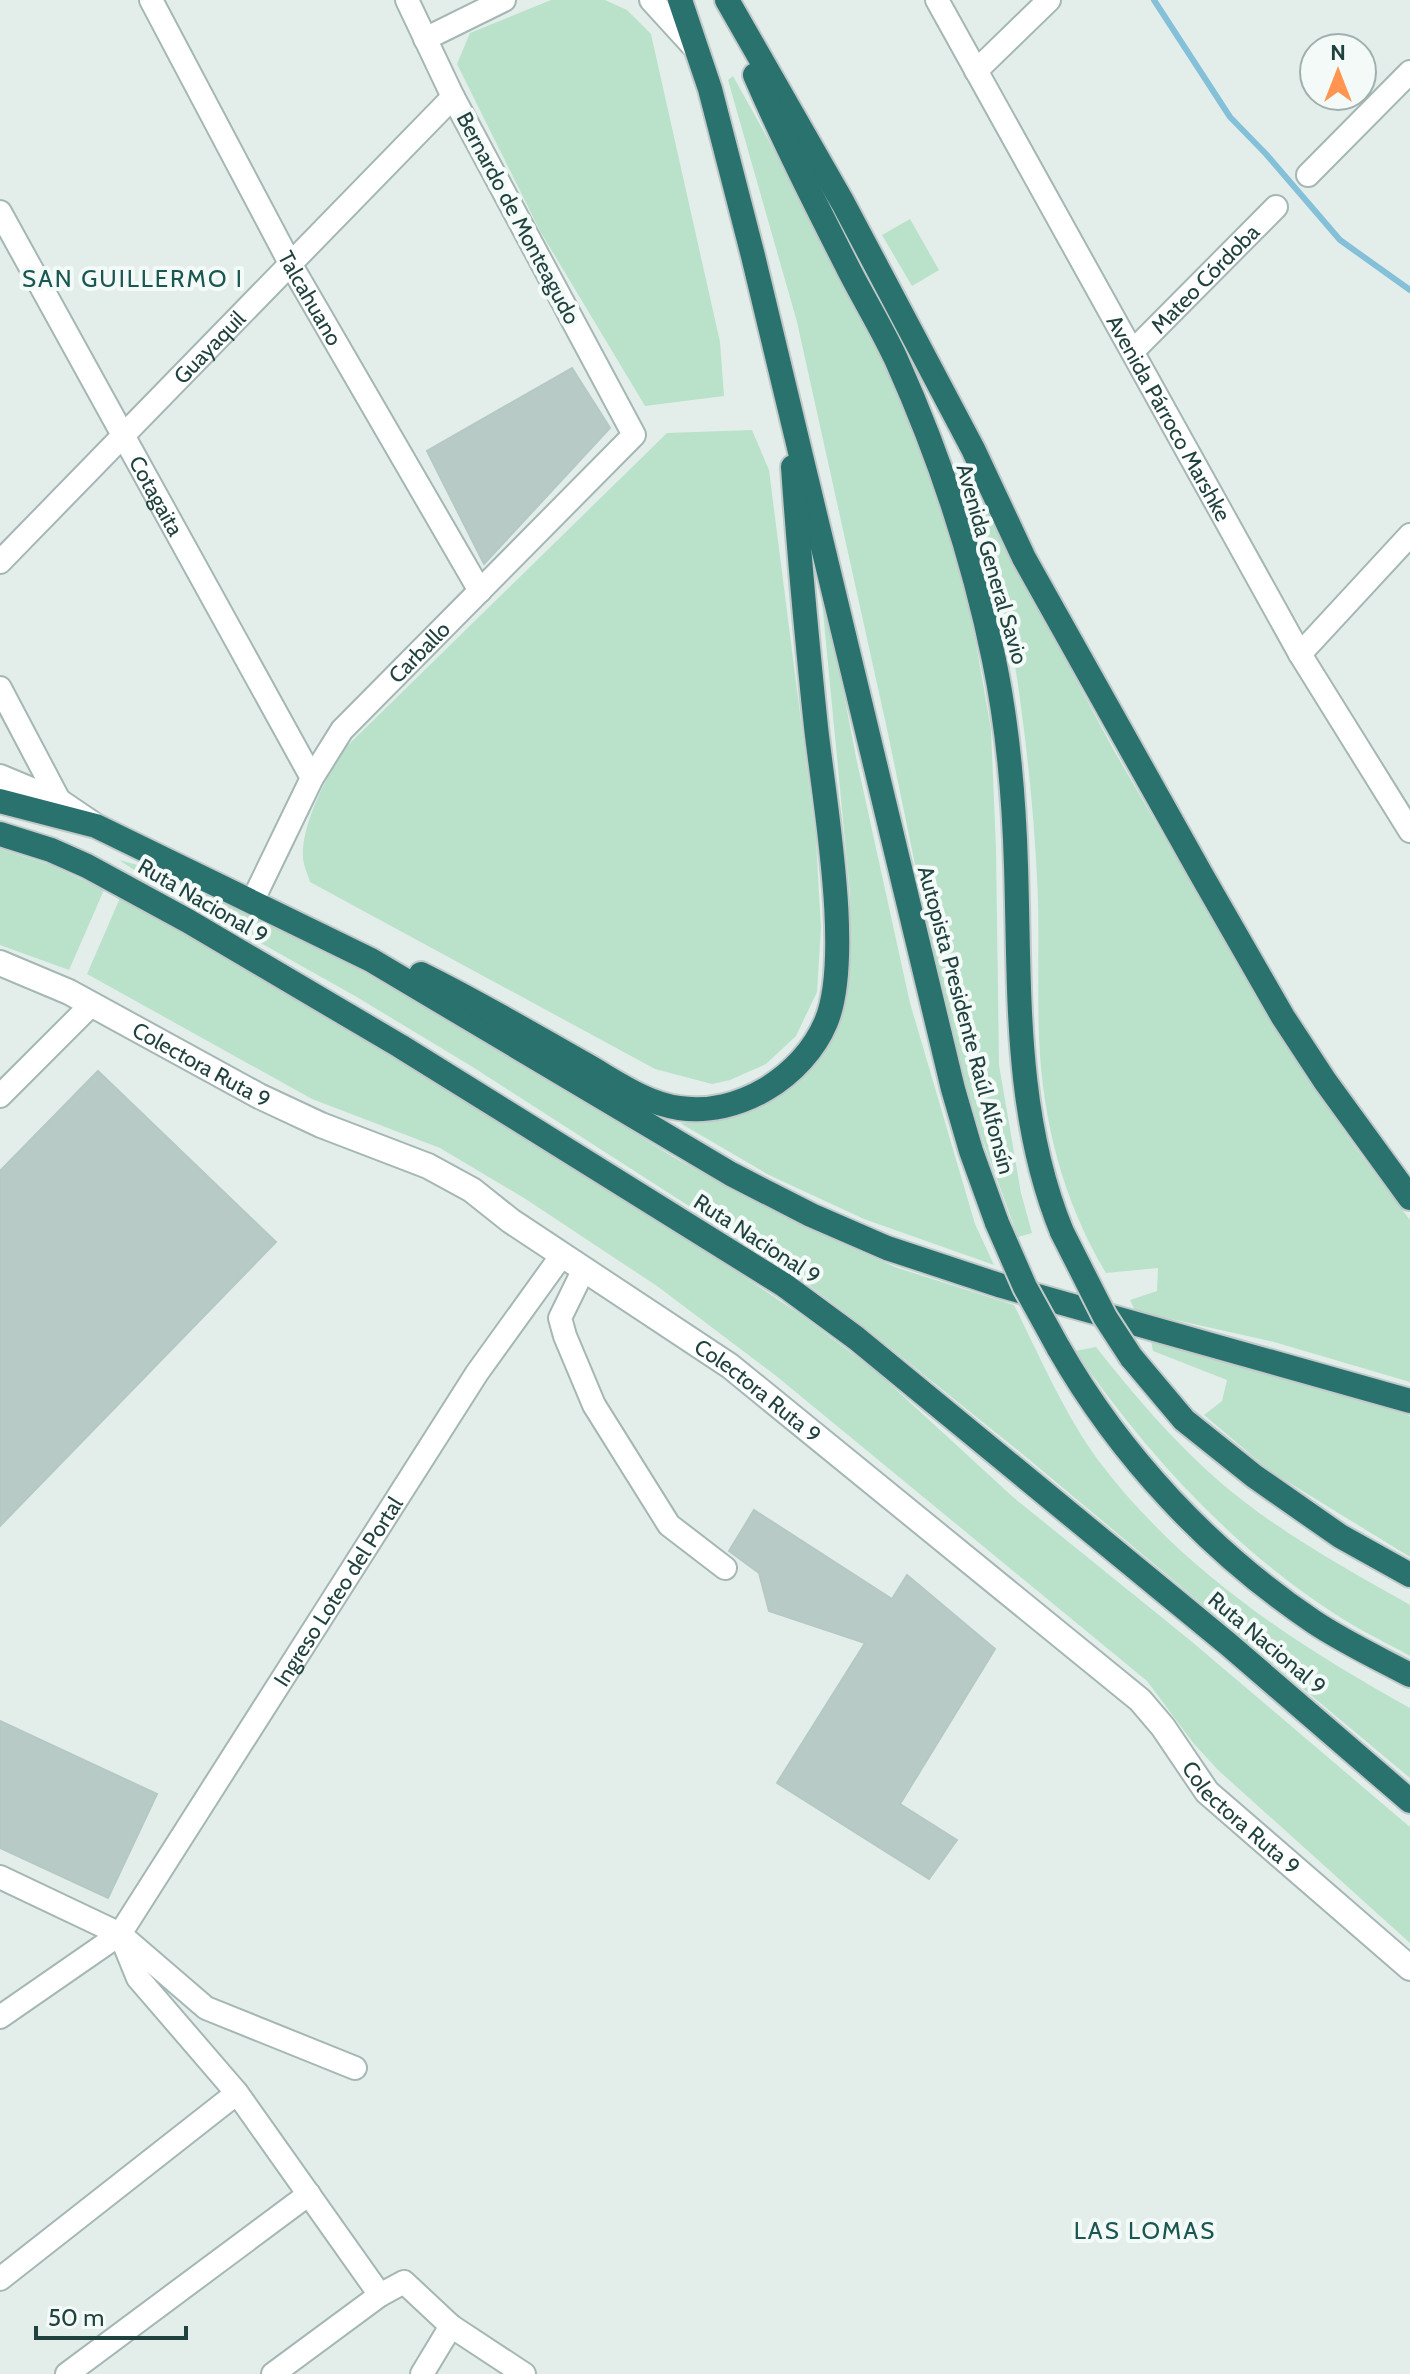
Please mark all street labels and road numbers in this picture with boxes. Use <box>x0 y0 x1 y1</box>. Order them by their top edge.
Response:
street label: Bernardo de Monteagudo <box>451 107 585 329</box>
street label: Mateo Córdoba <box>1145 218 1265 339</box>
street label: Talcahuano <box>272 246 348 350</box>
street label: Guayaquil <box>168 304 251 389</box>
street label: Avenida Párroco Marshke <box>1101 310 1237 526</box>
street label: Cotagaita <box>123 451 190 541</box>
street label: Avenida General Savio <box>951 461 1033 667</box>
street label: Carballo <box>383 615 456 689</box>
street label: Ruta Nacional 9 <box>133 853 273 949</box>
street label: Autopista Presidente Raúl Alfonsín <box>912 863 1020 1177</box>
street label: Colectora Ruta 9 <box>128 1016 275 1113</box>
street label: Ruta Nacional 9 <box>689 1188 825 1290</box>
street label: Colectora Ruta 9 <box>689 1333 827 1448</box>
street label: Ingreso Loteo del Portal <box>268 1491 409 1691</box>
street label: Ruta Nacional 9 <box>1203 1586 1331 1700</box>
street label: Colectora Ruta 9 <box>1176 1756 1306 1880</box>

